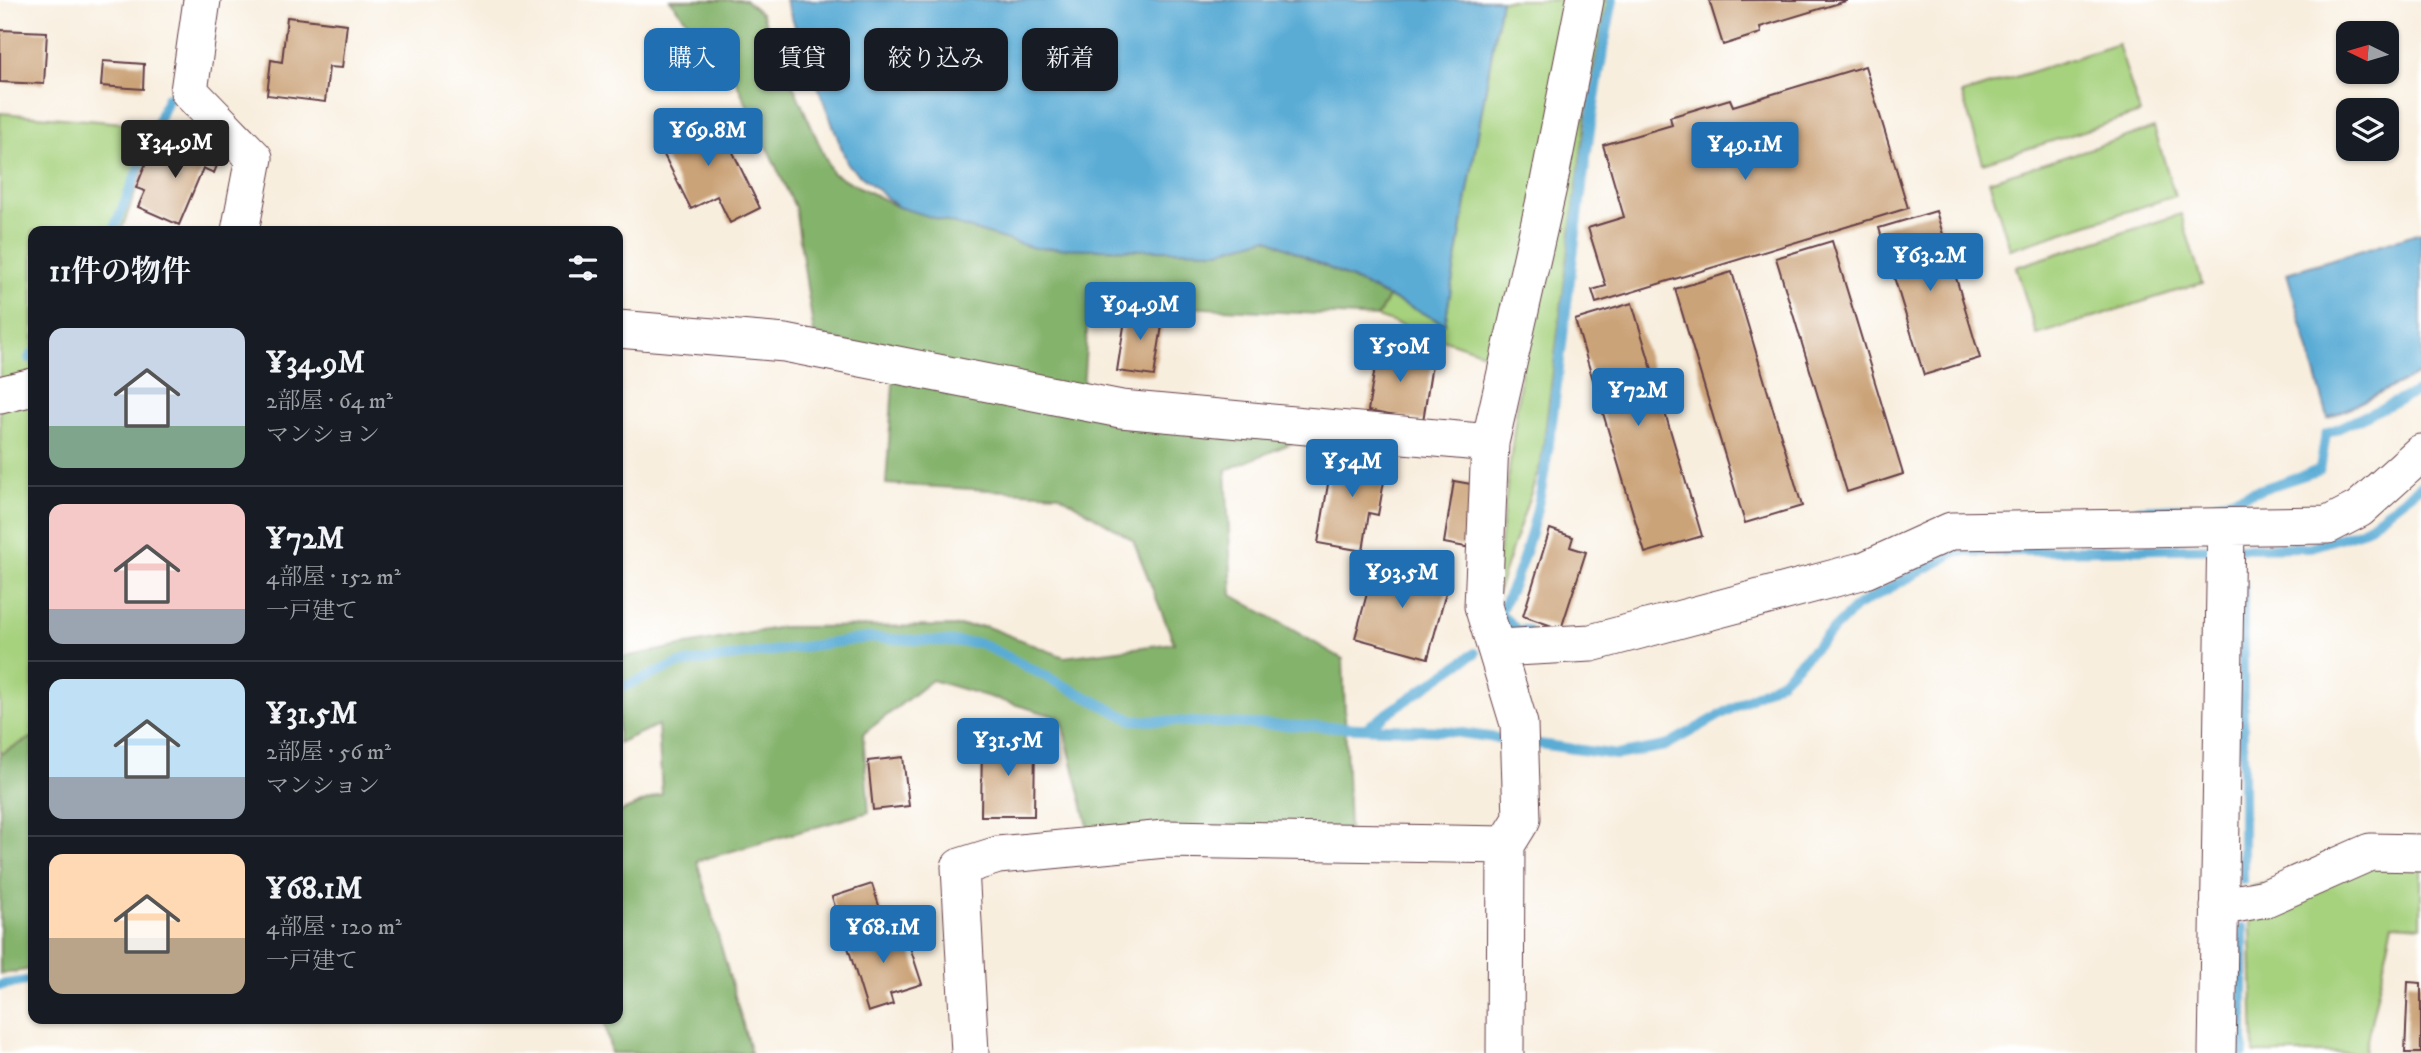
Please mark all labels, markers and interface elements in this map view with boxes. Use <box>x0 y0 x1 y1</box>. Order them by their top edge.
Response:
north arrow <box>2336 21 2399 84</box>
map controls <box>2336 21 2399 161</box>
chip: 購入 <box>644 28 740 91</box>
chip: 賃貸 <box>754 28 850 91</box>
chip: 絞り込み <box>864 28 1008 91</box>
chip: 新着 <box>1022 28 1118 91</box>
button: layers <box>2336 98 2399 161</box>
pin: ¥69.8M <box>651 108 765 168</box>
text: ¥69.8M <box>670 116 746 145</box>
pin: ¥34.9M <box>118 120 232 180</box>
pin: ¥49.1M <box>1688 122 1802 182</box>
text: ¥34.9M <box>137 128 213 157</box>
text: ¥49.1M <box>1707 130 1783 159</box>
pin: ¥63.2M <box>1873 233 1987 293</box>
text: ¥63.2M <box>1893 241 1967 270</box>
icon: filters <box>564 249 602 287</box>
text: 11件の物件 <box>49 254 191 291</box>
pin: ¥94.9M <box>1083 282 1197 342</box>
text: ¥94.9M <box>1101 290 1179 319</box>
pin: ¥50M <box>1359 324 1441 384</box>
text: ¥50M <box>1370 332 1430 361</box>
text: ¥34.9M <box>266 345 365 382</box>
icon: home <box>105 356 189 440</box>
pin: ¥72M <box>1597 368 1679 428</box>
text: ¥72M <box>1608 376 1668 405</box>
text: 2部屋 · 64 m² <box>266 387 393 416</box>
text: マンション <box>266 421 380 450</box>
pin: ¥54M <box>1311 440 1393 499</box>
text: ¥54M <box>1322 447 1382 476</box>
text: ¥72M <box>266 521 344 558</box>
icon: home <box>105 532 189 616</box>
pin: ¥93.5M <box>1345 550 1459 610</box>
text: ¥93.5M <box>1365 558 1439 587</box>
text: 4部屋 · 152 m² <box>266 563 401 592</box>
text: 一戸建て <box>266 597 358 626</box>
text: ¥31.5M <box>266 696 357 733</box>
icon: home <box>105 707 189 791</box>
pin: ¥31.5M <box>951 718 1065 778</box>
text: ¥31.5M <box>973 726 1043 755</box>
text: 2部屋 · 56 m² <box>266 738 391 767</box>
text: マンション <box>266 772 380 801</box>
text: ¥68.1M <box>266 871 362 908</box>
icon: home <box>105 882 189 966</box>
pin: ¥68.1M <box>826 906 940 965</box>
text: 4部屋 · 120 m² <box>266 913 402 942</box>
text: ¥68.1M <box>846 913 920 942</box>
text: 一戸建て <box>266 947 358 976</box>

